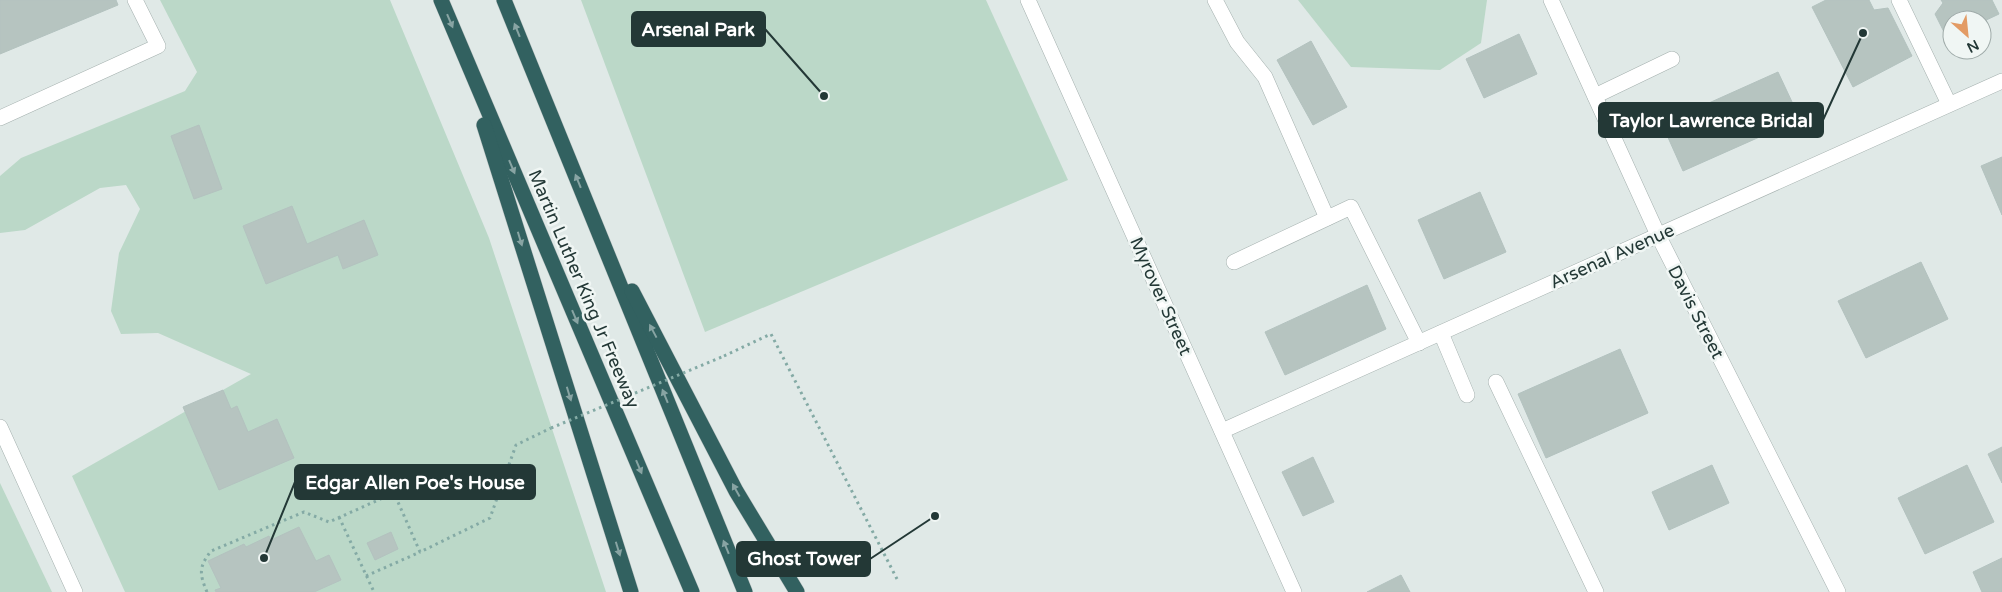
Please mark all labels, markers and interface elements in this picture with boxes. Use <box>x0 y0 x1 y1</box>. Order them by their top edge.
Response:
north arrow <box>1942 10 1992 60</box>
callout: Arsenal Park <box>632 12 765 46</box>
one-way arrow <box>446 14 454 28</box>
text: Arsenal Park <box>641 19 756 41</box>
one-way arrow <box>512 23 520 37</box>
text: N <box>1964 36 1982 56</box>
callout: Taylor Lawrence Bridal <box>1599 103 1823 137</box>
text: Taylor Lawrence Bridal <box>1608 110 1813 133</box>
one-way arrow <box>508 160 516 175</box>
street label: Martin Luther King Jr Freeway <box>524 166 644 412</box>
one-way arrow <box>573 174 581 188</box>
street label: Arsenal Avenue <box>1546 219 1678 293</box>
one-way arrow <box>517 232 525 247</box>
street label: Myrover Street <box>1125 234 1197 359</box>
street label: Davis Street <box>1663 262 1729 363</box>
one-way arrow <box>572 310 580 324</box>
one-way arrow <box>648 324 657 338</box>
one-way arrow <box>565 387 573 402</box>
one-way arrow <box>661 388 669 403</box>
one-way arrow <box>636 459 644 474</box>
callout: Edgar Allen Poe's House <box>295 465 535 499</box>
text: Edgar Allen Poe's House <box>305 472 525 495</box>
one-way arrow <box>732 483 740 498</box>
one-way arrow <box>722 540 730 554</box>
one-way arrow <box>614 542 622 557</box>
callout: Ghost Tower <box>737 542 870 576</box>
text: Ghost Tower <box>747 548 861 570</box>

